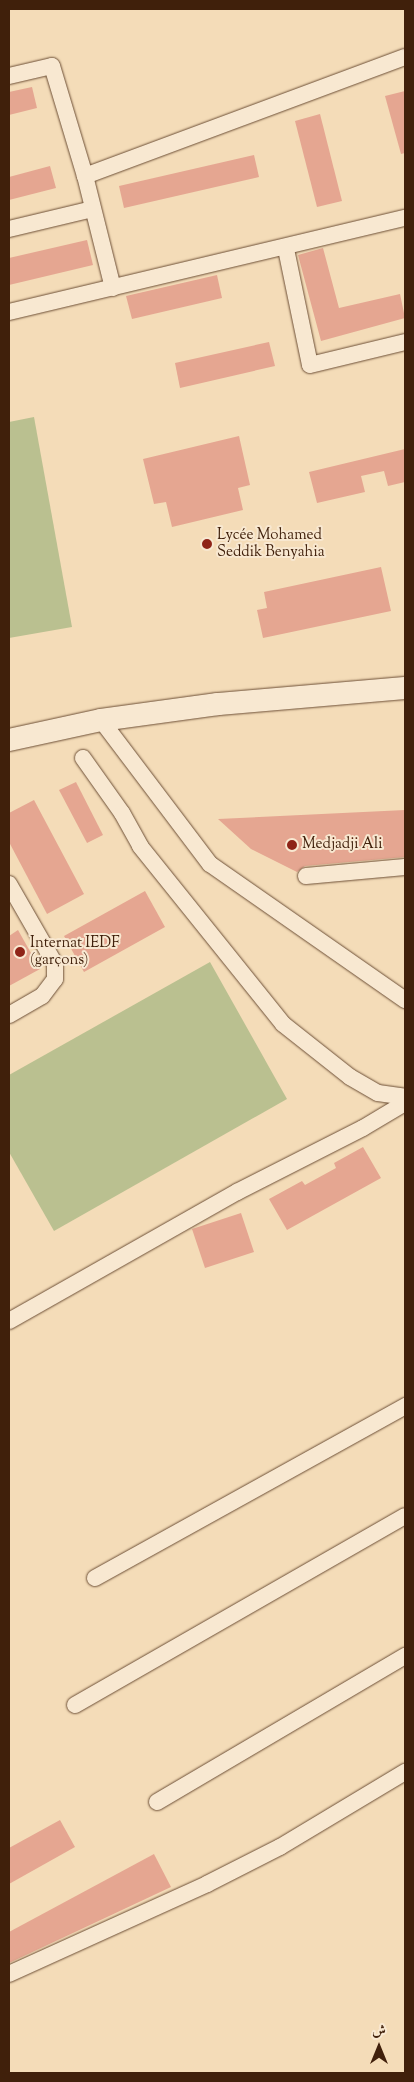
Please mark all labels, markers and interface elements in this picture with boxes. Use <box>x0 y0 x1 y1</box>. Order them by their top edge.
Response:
place label: Lycée Mohamed Seddik Benyahia <box>217 526 325 561</box>
marker: Lycée Mohamed Seddik Benyahia <box>201 538 213 550</box>
place label: Medjadji Ali <box>302 836 382 854</box>
marker: Medjadji Ali <box>286 839 298 851</box>
place label: Internat IEDF (garçons) <box>30 934 120 969</box>
marker: Internat IEDF (garçons) <box>14 946 26 958</box>
north arrow <box>354 2022 404 2072</box>
text: ش <box>372 2022 386 2042</box>

